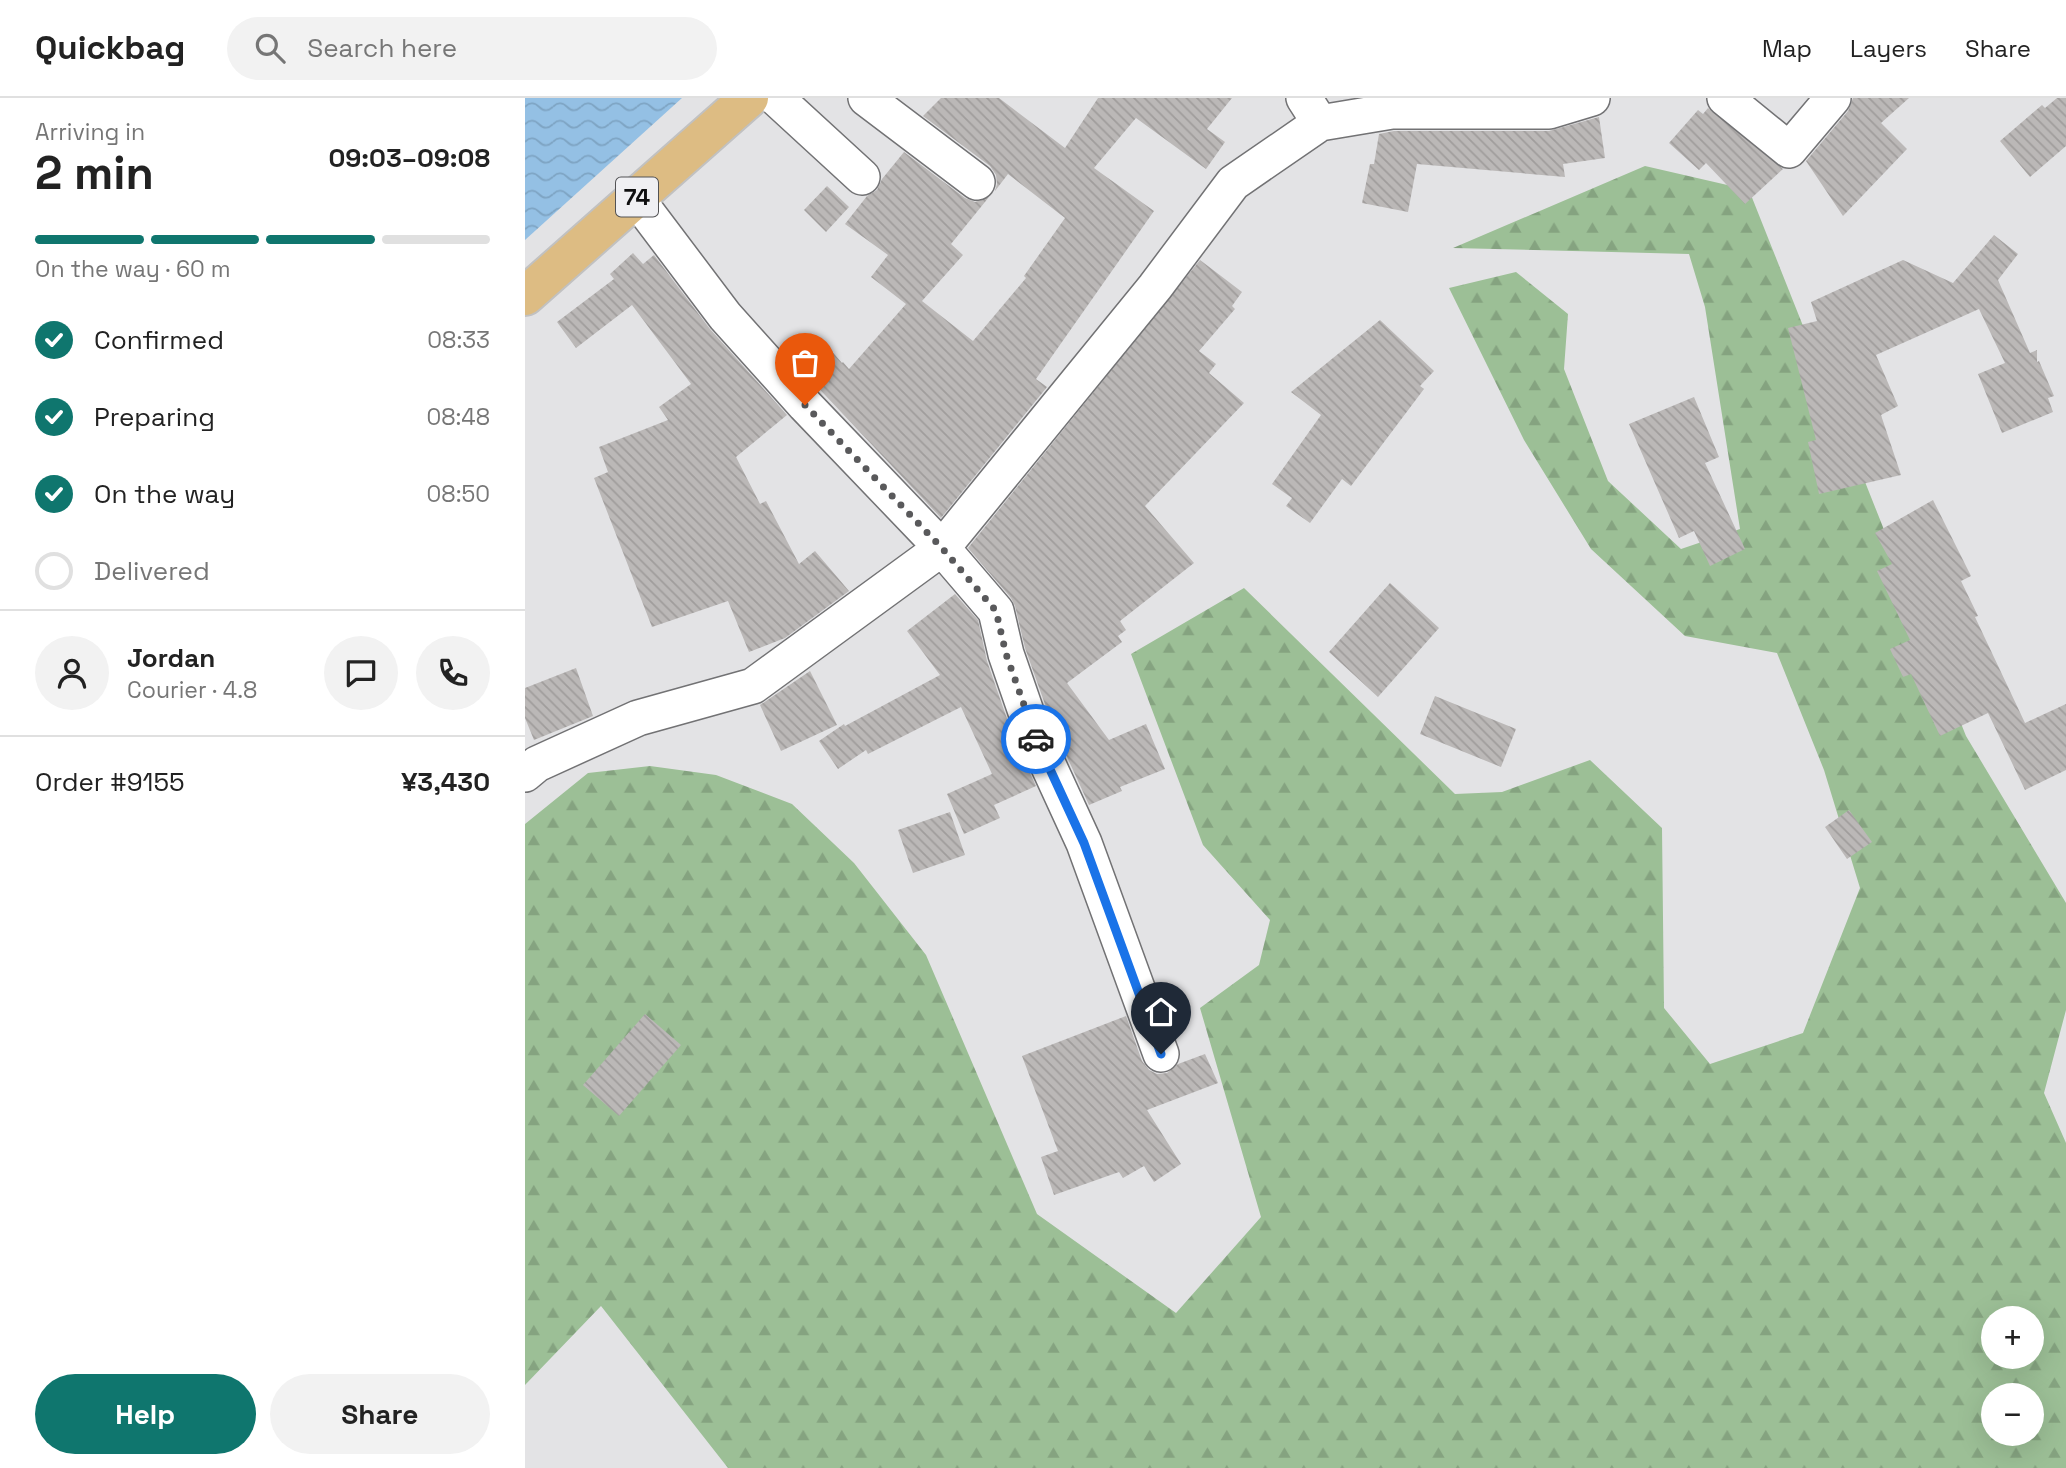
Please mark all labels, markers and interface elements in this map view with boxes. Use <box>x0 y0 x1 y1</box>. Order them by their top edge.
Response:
search box <box>227 17 717 80</box>
text: Quickbag <box>35 27 185 69</box>
icon: search <box>251 29 289 67</box>
text: Search here <box>307 31 457 65</box>
text: Map <box>1762 33 1812 64</box>
text: Layers <box>1850 33 1927 64</box>
text: Share <box>1965 33 2031 64</box>
text: Arriving in <box>35 117 145 147</box>
text: 09:03–09:08 <box>328 141 490 175</box>
text: 2 min <box>35 144 154 202</box>
road number: 74 <box>616 178 658 216</box>
text: On the way · 60 m <box>35 254 230 284</box>
icon: check <box>35 321 73 359</box>
text: Confirmed <box>94 323 224 357</box>
text: 08:33 <box>427 325 490 355</box>
pin <box>775 333 835 405</box>
icon: bag <box>786 344 824 382</box>
icon: check <box>35 398 73 436</box>
text: Preparing <box>94 400 215 434</box>
text: 08:48 <box>426 402 490 432</box>
icon: check <box>35 475 73 513</box>
text: On the way <box>94 477 235 511</box>
text: 08:50 <box>427 479 490 509</box>
text: Delivered <box>94 554 210 588</box>
button: person <box>35 636 109 710</box>
button: chat <box>324 636 398 710</box>
button: phone <box>416 636 490 710</box>
text: Jordan <box>127 641 215 675</box>
text: Courier · 4.8 <box>127 675 257 705</box>
courier <box>1001 704 1071 774</box>
icon: car <box>1017 720 1055 758</box>
text: Order #9155 <box>35 765 185 799</box>
text: ¥3,430 <box>401 765 490 799</box>
pin <box>1131 982 1191 1054</box>
icon: home <box>1142 993 1180 1031</box>
map controls <box>1981 1306 2044 1446</box>
button: + <box>1981 1306 2044 1369</box>
button: Help <box>35 1374 256 1454</box>
button: Share <box>270 1374 490 1454</box>
button: − <box>1981 1383 2044 1446</box>

